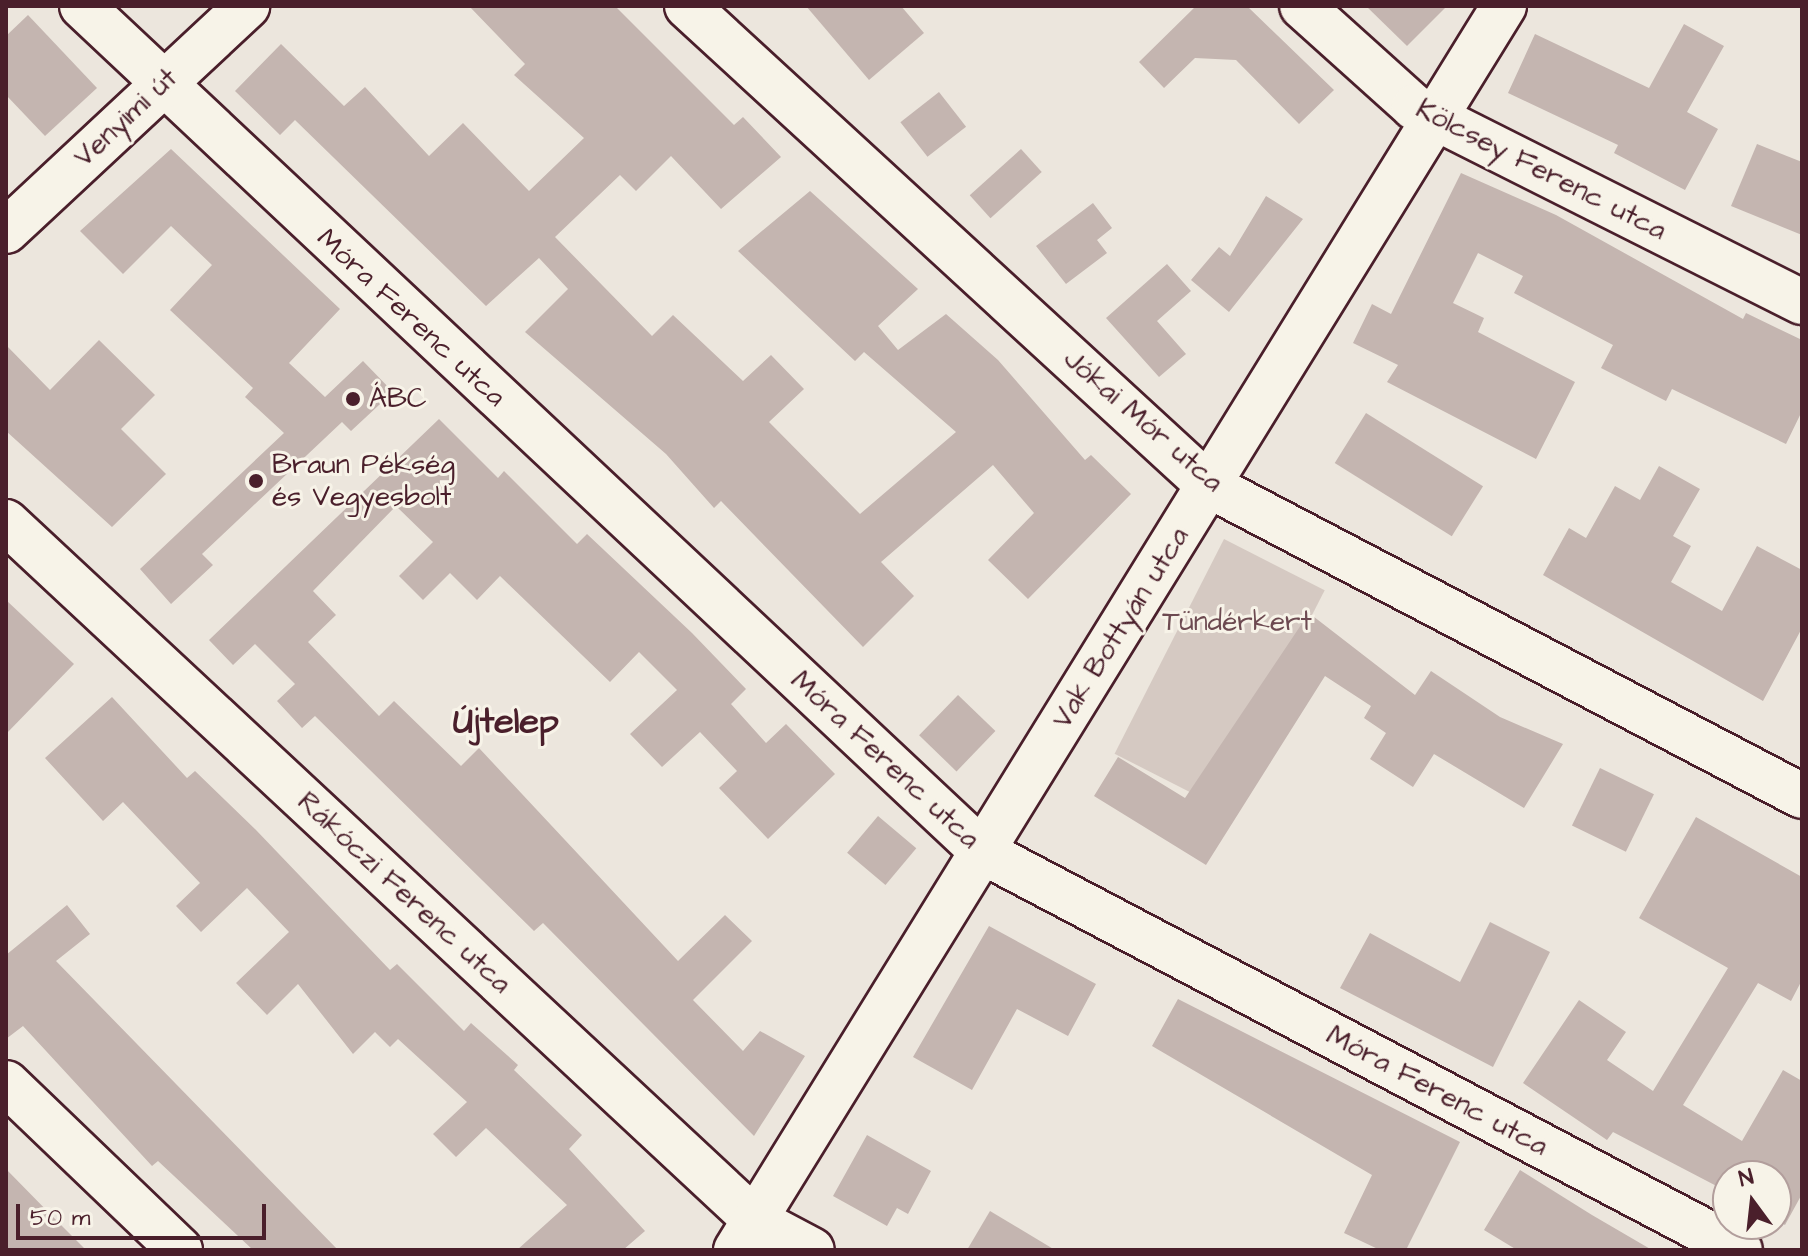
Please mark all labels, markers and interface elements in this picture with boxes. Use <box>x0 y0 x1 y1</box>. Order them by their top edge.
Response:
street label: Venyimi út <box>67 62 185 174</box>
street label: Kölcsey Ferenc utca <box>1410 92 1672 248</box>
street label: Móra Ferenc utca <box>310 222 512 414</box>
street label: Jókai Mór utca <box>1056 343 1230 499</box>
place label: ÁBC <box>369 382 427 416</box>
marker: ÁBC <box>344 390 362 408</box>
place label: Braun Pékség és Vegyesbolt <box>272 448 455 514</box>
marker: Braun Pékség és Vegyesbolt <box>247 472 265 490</box>
street label: Vak Bottyán utca <box>1046 521 1196 735</box>
park label: Tündérkert <box>1162 605 1312 639</box>
street label: Móra Ferenc utca <box>784 664 986 856</box>
district label: Újtelep <box>453 700 559 744</box>
street label: Rákóczi Ferenc utca <box>290 785 518 1001</box>
street label: Móra Ferenc utca <box>1321 1019 1553 1163</box>
north arrow <box>1712 1160 1792 1240</box>
text: N <box>1735 1162 1757 1195</box>
scale bar <box>20 1188 270 1238</box>
text: 50 m <box>30 1201 90 1235</box>

